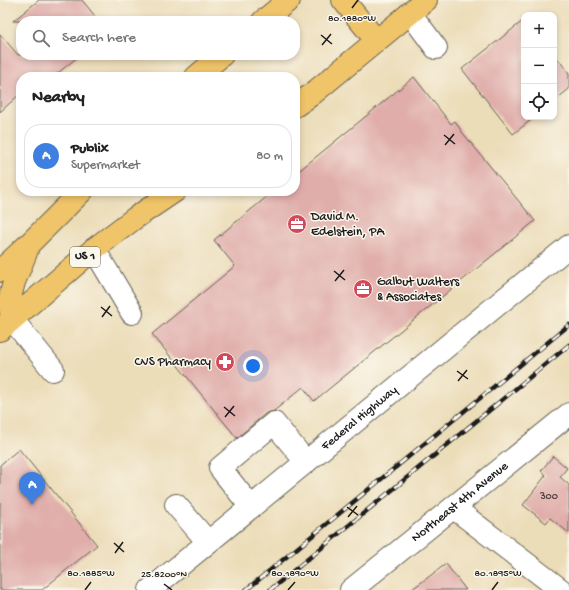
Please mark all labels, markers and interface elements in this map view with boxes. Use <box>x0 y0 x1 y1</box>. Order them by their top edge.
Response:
map controls <box>521 12 557 120</box>
button: + <box>521 12 557 48</box>
text: 80.1880°W <box>328 13 376 25</box>
search box <box>16 16 300 60</box>
icon: search <box>30 27 52 49</box>
text: Search here <box>62 29 136 47</box>
button: − <box>521 48 557 84</box>
button: locate <box>521 84 557 120</box>
text: Nearby <box>32 88 85 108</box>
text: Publix <box>71 140 109 158</box>
text: A <box>42 149 50 164</box>
text: 80 m <box>256 149 283 164</box>
text: Supermarket <box>71 158 140 173</box>
place label: David M. Edelstein, PA <box>310 210 385 240</box>
office icon: David M. Edelstein, PA <box>286 213 308 235</box>
road number: US 1 <box>70 247 100 267</box>
place label: Galbut Walters & Associates <box>377 275 460 305</box>
office icon: Galbut Walters & Associates <box>352 278 374 300</box>
pharmacy icon: CVS Pharmacy <box>214 351 236 373</box>
place label: CVS Pharmacy <box>134 355 212 370</box>
your location <box>243 356 263 376</box>
street label: Federal Highway <box>318 382 401 454</box>
street label: Northeast 4th Avenue <box>409 458 512 546</box>
pin: A <box>19 472 45 505</box>
house number: 300 <box>539 491 558 503</box>
text: 80.1885°W <box>67 568 115 580</box>
text: 80.1890°W <box>271 568 319 580</box>
text: 80.1895°W <box>474 568 522 580</box>
text: 25.8200°N <box>141 569 188 581</box>

